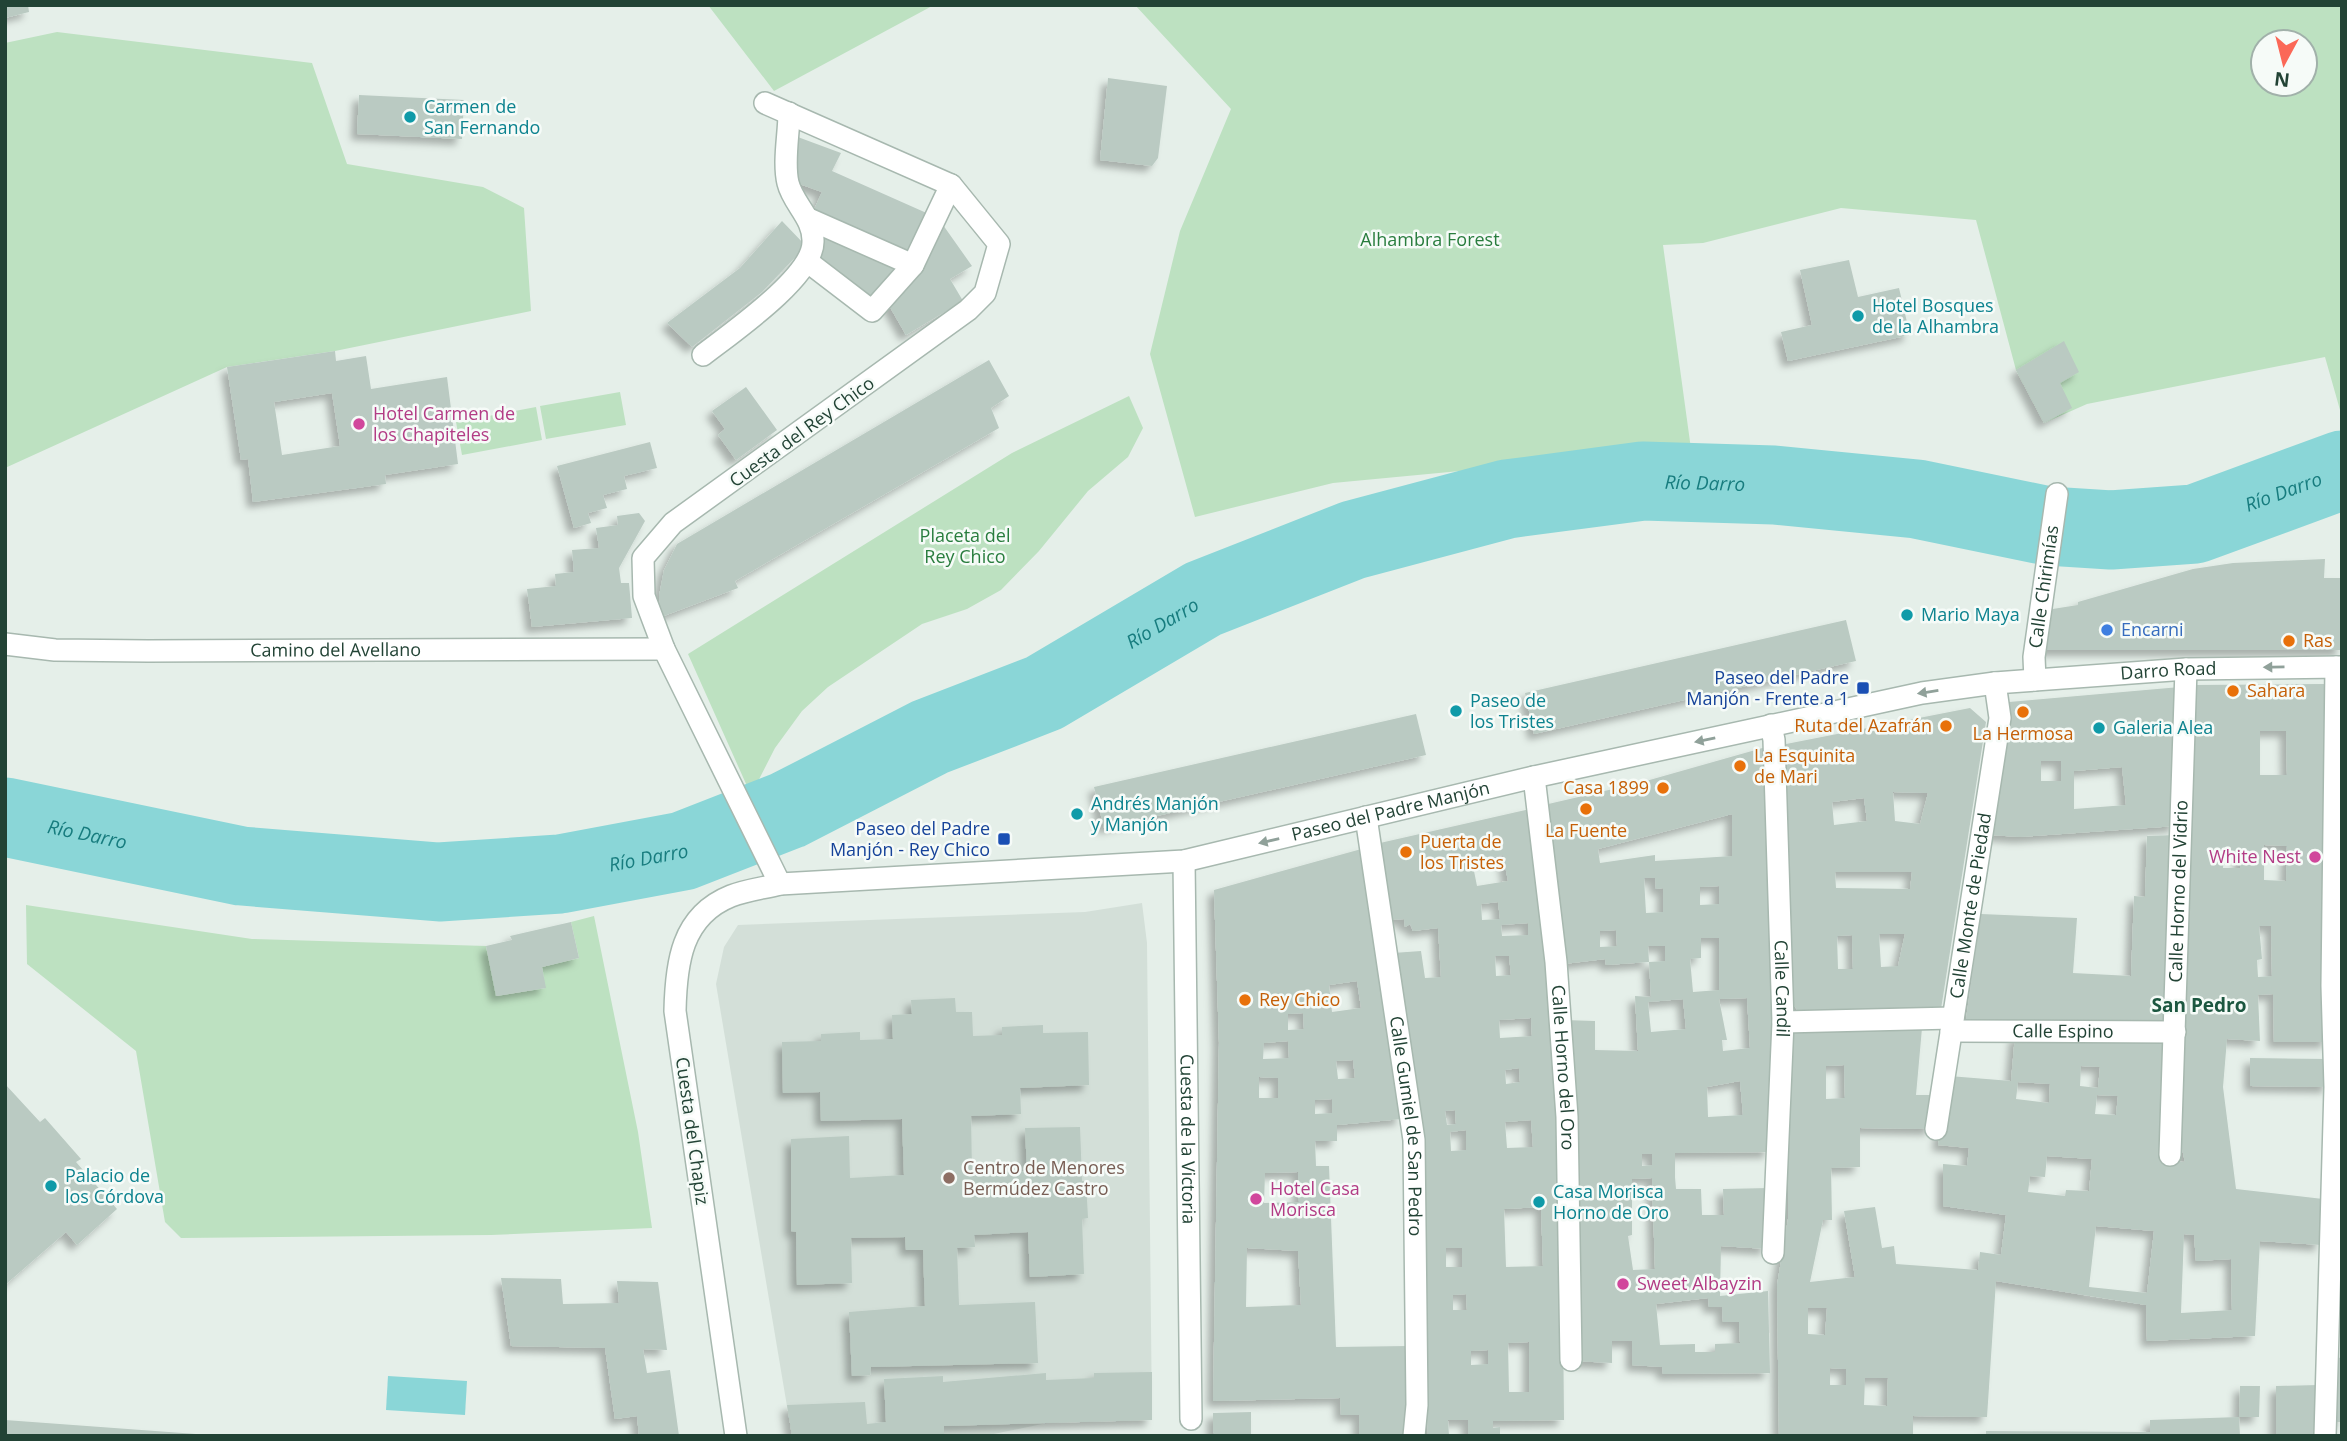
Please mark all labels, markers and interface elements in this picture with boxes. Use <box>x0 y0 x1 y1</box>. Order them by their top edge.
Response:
north arrow <box>2249 28 2319 98</box>
text: N <box>2273 66 2291 94</box>
place label: Carmen de San Fernando <box>424 94 540 139</box>
marker: Carmen de San Fernando <box>402 109 418 125</box>
park label: Alhambra Forest <box>1360 227 1500 251</box>
place label: Hotel Bosques de la Alhambra <box>1872 293 1999 338</box>
marker: Hotel Bosques de la Alhambra <box>1850 308 1866 324</box>
street label: Cuesta del Rey Chico <box>724 370 879 492</box>
place label: Hotel Carmen de los Chapiteles <box>373 401 515 446</box>
marker: Hotel Carmen de los Chapiteles <box>351 416 367 432</box>
water label: Río Darro <box>2241 465 2326 518</box>
water label: Río Darro <box>1664 469 1745 497</box>
park label: Placeta del Rey Chico <box>920 523 1010 568</box>
street label: Calle Chirimías <box>2022 524 2063 650</box>
water label: Río Darro <box>1121 591 1203 655</box>
place label: Mario Maya <box>1921 602 2020 626</box>
marker: Mario Maya <box>1899 607 1915 623</box>
place label: Encarni <box>2121 617 2184 641</box>
marker: Encarni <box>2099 622 2115 638</box>
place label: Ras <box>2303 628 2333 652</box>
marker: Ras <box>2281 633 2297 649</box>
street label: Camino del Avellano <box>250 637 421 662</box>
street label: Darro Road <box>2119 656 2217 685</box>
one-way arrow <box>2262 662 2284 673</box>
place label: Paseo del Padre Manjón - Frente a 1 <box>1686 665 1849 710</box>
place label: Sahara <box>2247 678 2305 702</box>
marker: Paseo del Padre Manjón - Frente a 1 <box>1855 680 1871 696</box>
marker: Sahara <box>2225 683 2241 699</box>
one-way arrow <box>1916 687 1938 698</box>
place label: Paseo de los Tristes <box>1470 688 1554 733</box>
marker: Paseo de los Tristes <box>1448 703 1464 719</box>
marker: La Hermosa <box>2015 704 2031 720</box>
place label: Ruta del Azafrán <box>1794 713 1932 737</box>
place label: Galeria Alea <box>2113 715 2213 739</box>
marker: Ruta del Azafrán <box>1938 718 1954 734</box>
marker: Galeria Alea <box>2091 720 2107 736</box>
place label: La Hermosa <box>1973 721 2073 745</box>
one-way arrow <box>1694 734 1716 745</box>
place label: La Esquinita de Mari <box>1754 743 1855 788</box>
marker: La Esquinita de Mari <box>1732 758 1748 774</box>
street label: Paseo del Padre Manjón <box>1289 775 1492 846</box>
place label: Casa 1899 <box>1563 775 1649 799</box>
marker: Casa 1899 <box>1655 780 1671 796</box>
place label: Andrés Manjón y Manjón <box>1091 791 1219 836</box>
street label: Calle Horno del Vidrio <box>2163 799 2193 983</box>
marker: La Fuente <box>1578 801 1594 817</box>
marker: Andrés Manjón y Manjón <box>1069 806 1085 822</box>
street label: Calle Monte de Piedad <box>1943 811 1996 1000</box>
water label: Río Darro <box>45 813 129 855</box>
place label: Paseo del Padre Manjón - Rey Chico <box>830 816 990 861</box>
place label: La Fuente <box>1545 818 1627 842</box>
place label: Puerta de los Tristes <box>1420 829 1504 874</box>
marker: Paseo del Padre Manjón - Rey Chico <box>996 831 1012 847</box>
one-way arrow <box>1258 835 1280 846</box>
water label: Río Darro <box>607 837 690 878</box>
marker: Puerta de los Tristes <box>1398 844 1414 860</box>
place label: White Nest <box>2209 844 2301 868</box>
marker: White Nest <box>2307 849 2323 865</box>
street label: Calle Candil <box>1769 939 1796 1038</box>
street label: Calle Horno del Oro <box>1547 984 1581 1150</box>
place label: Rey Chico <box>1259 987 1340 1011</box>
marker: Rey Chico <box>1237 992 1253 1008</box>
district label: San Pedro <box>2152 992 2246 1018</box>
street label: Calle Gumiel de San Pedro <box>1385 1014 1428 1236</box>
street label: Calle Espino <box>2012 1018 2114 1043</box>
street label: Cuesta de la Victoria <box>1175 1054 1202 1224</box>
street label: Cuesta del Chapiz <box>671 1055 715 1206</box>
place label: Centro de Menores Bermúdez Castro <box>963 1155 1125 1200</box>
place label: Palacio de los Córdova <box>65 1163 164 1208</box>
marker: Centro de Menores Bermúdez Castro <box>941 1170 957 1186</box>
place label: Hotel Casa Morisca <box>1270 1176 1360 1221</box>
marker: Palacio de los Córdova <box>43 1178 59 1194</box>
place label: Casa Morisca Horno de Oro <box>1553 1179 1669 1224</box>
marker: Hotel Casa Morisca <box>1248 1191 1264 1207</box>
marker: Casa Morisca Horno de Oro <box>1531 1194 1547 1210</box>
place label: Sweet Albayzin <box>1637 1271 1762 1295</box>
marker: Sweet Albayzin <box>1615 1276 1631 1292</box>

